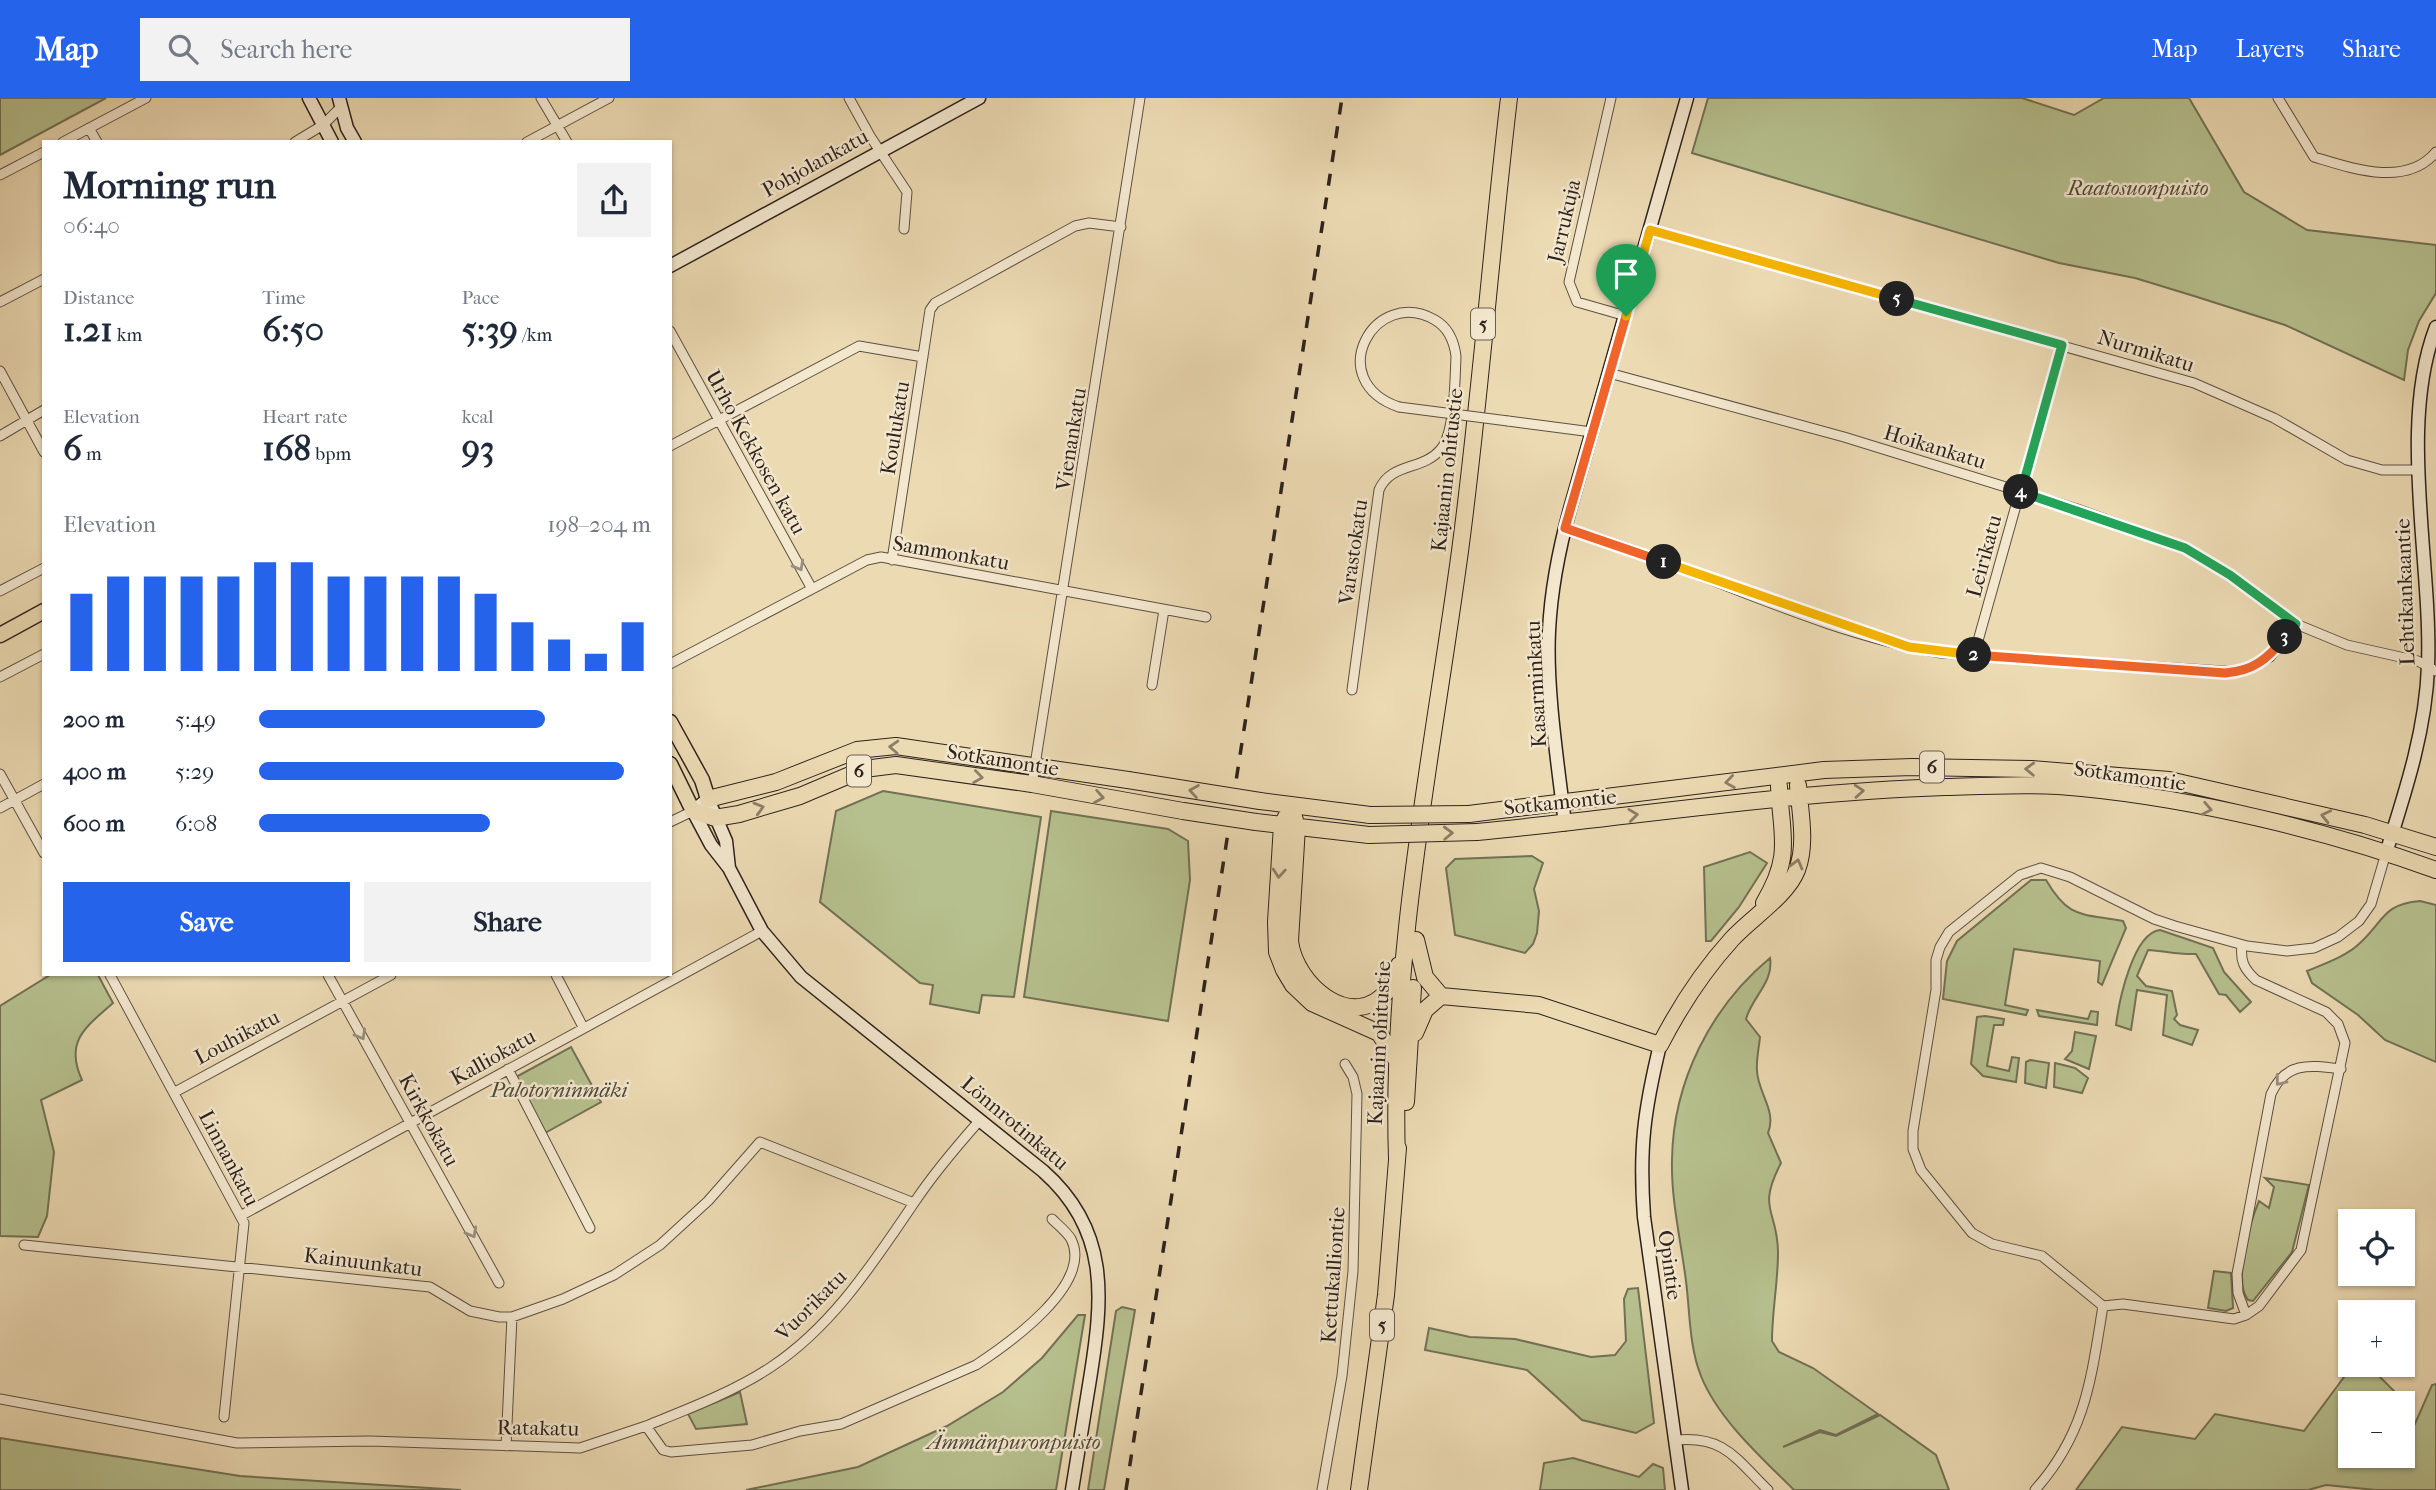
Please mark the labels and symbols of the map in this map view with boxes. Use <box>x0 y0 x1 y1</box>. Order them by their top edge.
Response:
street label: Pohjolankatu <box>758 124 872 202</box>
park label: Raatosuonpuisto <box>2065 176 2209 200</box>
street label: Jarrukuja <box>1542 177 1585 267</box>
pin <box>1596 244 1656 316</box>
pin: 5 <box>1880 282 1914 316</box>
road number: 5 <box>1471 308 1495 340</box>
street label: Nurmikatu <box>2095 325 2197 377</box>
street label: Urho Kekkosen katu <box>701 366 811 538</box>
street label: Koulukatu <box>876 379 914 477</box>
street label: Vienankatu <box>1051 386 1091 493</box>
street label: Kajaanin ohitustie <box>1426 387 1468 553</box>
street label: Hoikankatu <box>1881 420 1989 474</box>
pin: 4 <box>2004 474 2038 510</box>
street label: Varastokatu <box>1334 498 1372 607</box>
street label: Leirikatu <box>1961 512 2007 600</box>
street label: Lehtikankaantie <box>2390 518 2420 666</box>
street label: Sammonkatu <box>891 531 1011 575</box>
pin: 1 <box>1646 545 1682 580</box>
one-way arrow <box>791 558 804 571</box>
street label: Kasarminkatu <box>1521 620 1551 748</box>
pin: 3 <box>2268 620 2302 654</box>
pin: 2 <box>1956 638 1992 672</box>
street label: Sotkamontie <box>945 739 1061 781</box>
one-way arrow <box>888 740 899 755</box>
road number: 6 <box>1920 752 1944 782</box>
road number: 6 <box>847 756 871 786</box>
street label: Sotkamontie <box>2072 756 2188 796</box>
one-way arrow <box>2024 762 2035 777</box>
one-way arrow <box>972 769 984 784</box>
one-way arrow <box>1724 775 1735 790</box>
one-way arrow <box>1854 783 1865 798</box>
one-way arrow <box>1188 784 1200 799</box>
street label: Sotkamontie <box>1502 784 1618 820</box>
one-way arrow <box>1093 789 1105 804</box>
one-way arrow <box>2201 801 2213 816</box>
one-way arrow <box>753 802 765 816</box>
one-way arrow <box>1627 808 1639 823</box>
one-way arrow <box>2320 810 2332 825</box>
one-way arrow <box>1442 825 1453 840</box>
one-way arrow <box>1789 859 1804 871</box>
one-way arrow <box>1272 868 1287 879</box>
street label: Kajaanin ohitustie <box>1363 960 1395 1126</box>
street label: Louhikatu <box>190 1005 284 1069</box>
street label: Kalliokatu <box>446 1024 540 1090</box>
one-way arrow <box>353 1027 366 1040</box>
street label: Kirkkokatu <box>394 1070 464 1170</box>
street label: Lönnrotinkatu <box>956 1071 1074 1175</box>
one-way arrow <box>2275 1074 2288 1086</box>
park label: Palotorninmäki <box>489 1078 630 1102</box>
street label: Linnankatu <box>194 1106 264 1210</box>
street label: Kettukalliontie <box>1316 1206 1350 1344</box>
one-way arrow <box>464 1226 477 1239</box>
street label: Opintie <box>1653 1228 1687 1302</box>
street label: Kainuunkatu <box>302 1243 424 1281</box>
street label: Vuorikatu <box>770 1264 852 1346</box>
road number: 5 <box>1370 1310 1394 1340</box>
street label: Ratakatu <box>497 1415 579 1441</box>
park label: Ämmänpuronpuisto <box>924 1429 1101 1454</box>

